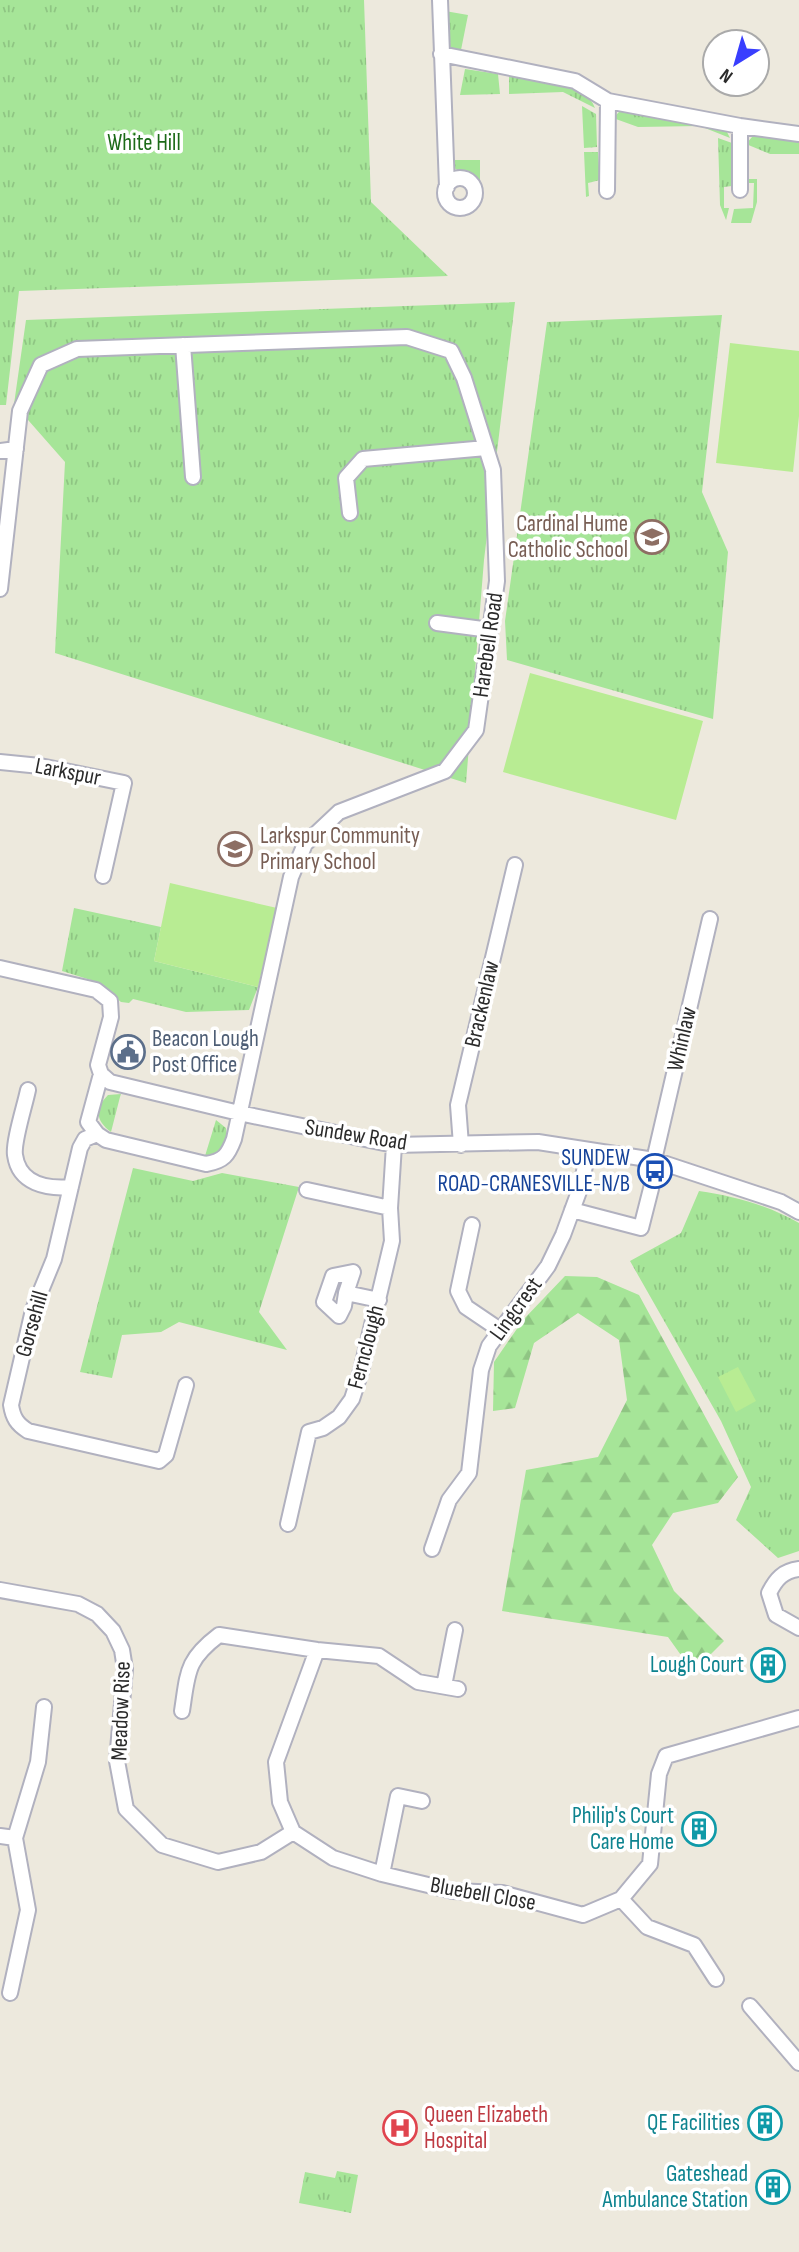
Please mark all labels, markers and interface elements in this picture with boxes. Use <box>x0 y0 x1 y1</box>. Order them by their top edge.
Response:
north arrow <box>701 28 771 98</box>
text: N <box>716 63 738 88</box>
park label: White Hill <box>107 129 181 157</box>
place label: Cardinal Hume Catholic School <box>508 510 628 564</box>
school or university icon: Cardinal Hume Catholic School <box>633 518 671 556</box>
street label: Harebell Road <box>467 591 509 699</box>
street label: Larkspur <box>33 752 104 792</box>
place label: Larkspur Community Primary School <box>260 822 420 876</box>
school or university icon: Larkspur Community Primary School <box>216 830 254 868</box>
street label: Brackenlaw <box>458 958 506 1050</box>
street label: Whinlaw <box>661 1004 703 1074</box>
place label: Beacon Lough Post Office <box>152 1025 259 1079</box>
public building icon: Beacon Lough Post Office <box>109 1033 147 1071</box>
street label: Sundew Road <box>303 1113 409 1157</box>
place label: SUNDEW ROAD-CRANESVILLE-N/B <box>438 1144 630 1198</box>
bus stop icon: SUNDEW ROAD-CRANESVILLE-N/B <box>636 1152 674 1190</box>
street label: Lingcrest <box>484 1272 548 1346</box>
street label: Gorsehill <box>9 1288 55 1360</box>
street label: Fernclough <box>341 1302 391 1392</box>
building icon: Lough Court <box>749 1646 787 1684</box>
place label: Lough Court <box>650 1651 744 1679</box>
street label: Meadow Rise <box>105 1661 137 1761</box>
place label: Philip's Court Care Home <box>572 1802 674 1856</box>
building icon: Philip's Court Care Home <box>680 1810 718 1848</box>
street label: Bluebell Close <box>428 1871 538 1917</box>
place label: Queen Elizabeth Hospital <box>424 2101 548 2155</box>
building icon: QE Facilities <box>746 2104 784 2142</box>
hospital icon: Queen Elizabeth Hospital <box>381 2109 419 2147</box>
place label: QE Facilities <box>647 2109 740 2137</box>
place label: Gateshead Ambulance Station <box>602 2160 748 2214</box>
building icon: Gateshead Ambulance Station <box>754 2168 792 2206</box>

